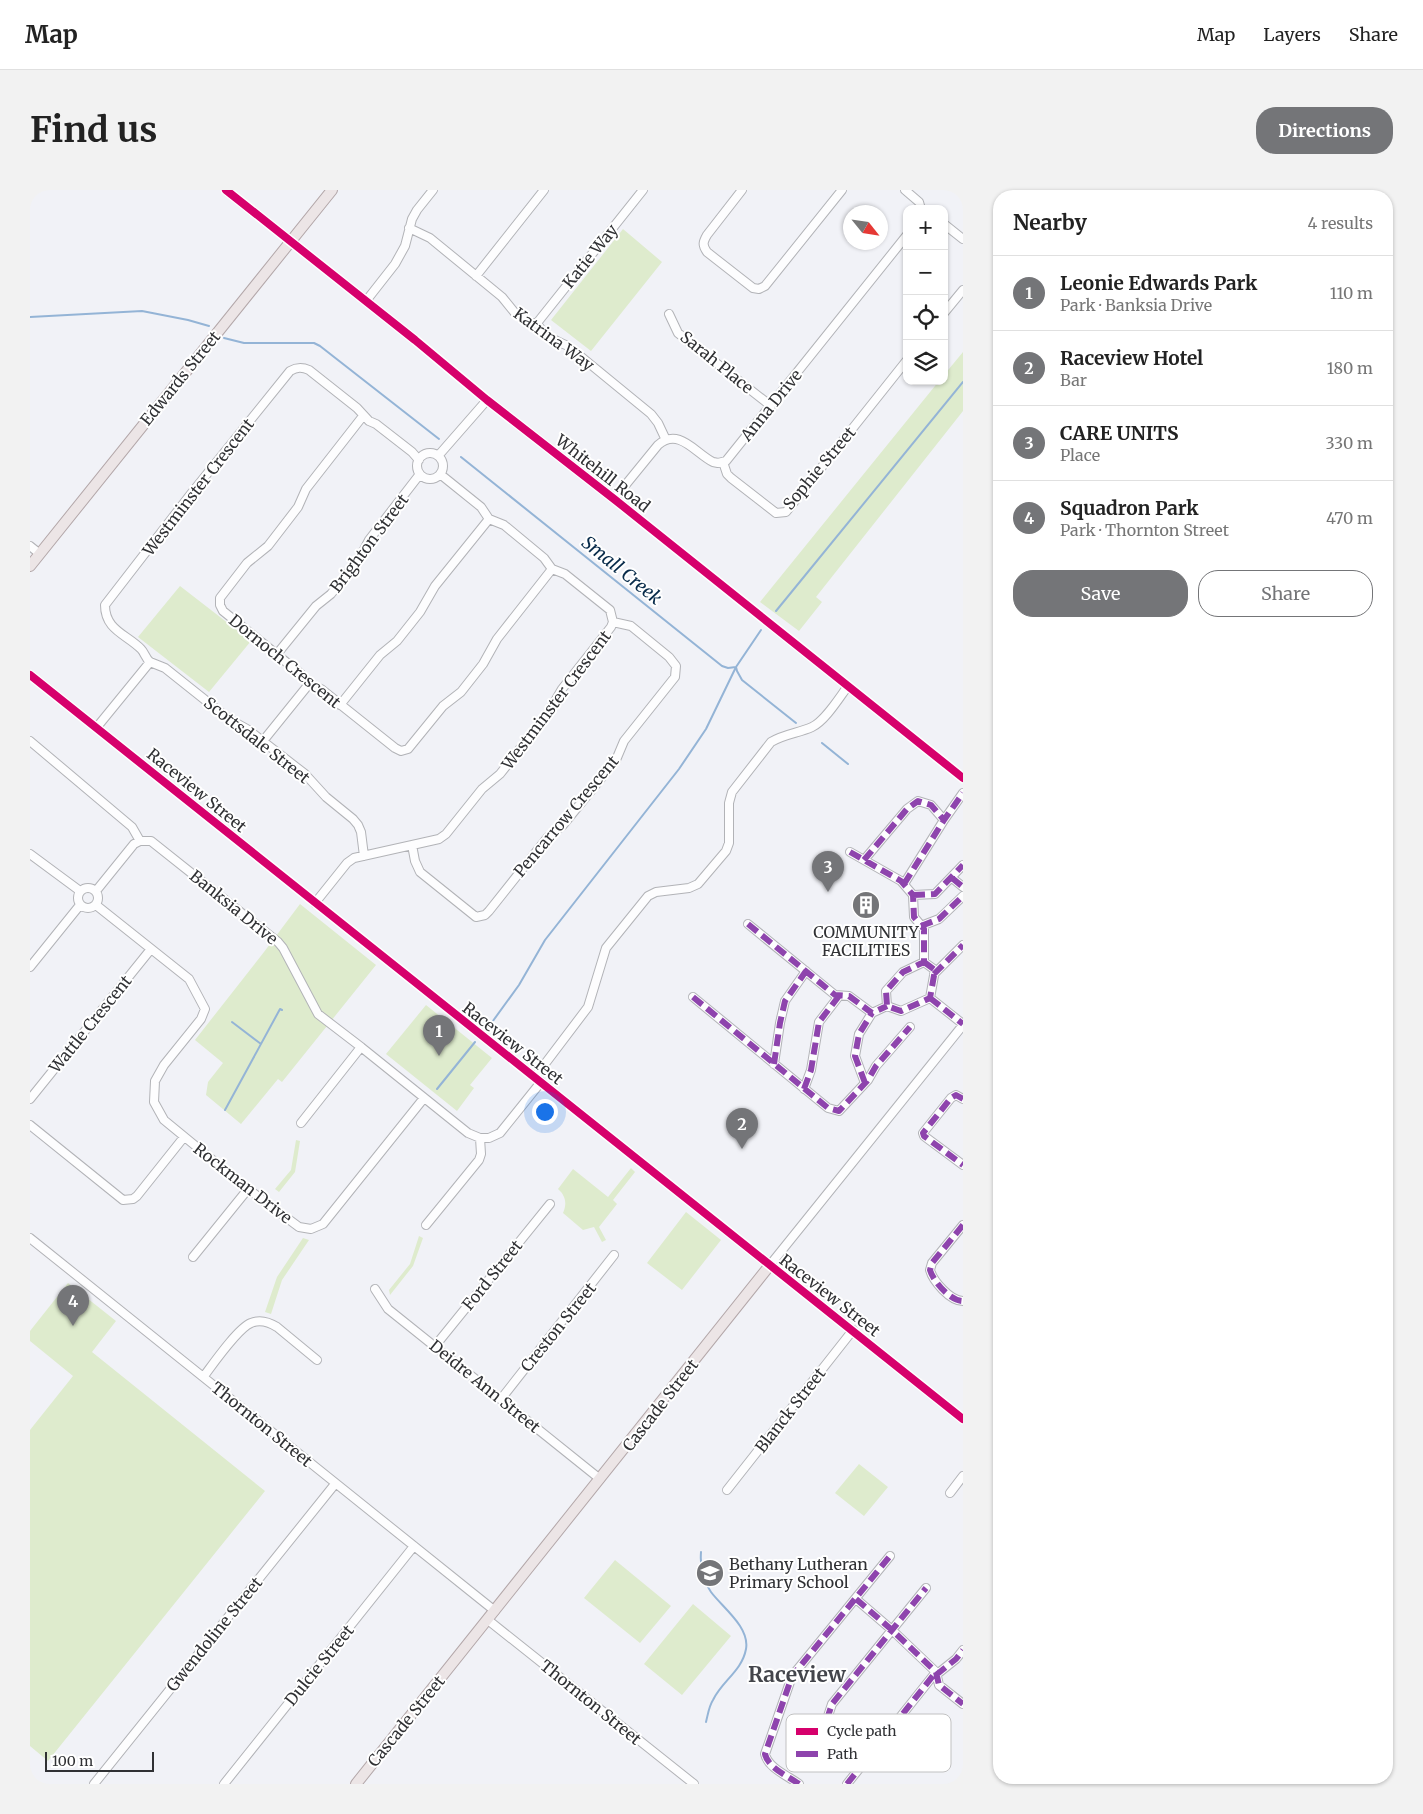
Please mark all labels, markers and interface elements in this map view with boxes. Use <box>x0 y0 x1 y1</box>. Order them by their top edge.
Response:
text: Map <box>25 19 78 50</box>
text: Map <box>1197 23 1235 46</box>
text: Layers <box>1263 23 1321 46</box>
text: Share <box>1349 23 1398 46</box>
button: Directions <box>1256 107 1393 154</box>
text: Find us <box>30 108 157 152</box>
north arrow <box>843 205 888 250</box>
map controls <box>903 205 948 385</box>
button: + <box>903 205 948 250</box>
text: Nearby <box>1013 209 1087 236</box>
text: 4 results <box>1307 213 1373 233</box>
street label: Katie Way <box>558 219 622 292</box>
button: − <box>903 250 948 295</box>
text: Leonie Edwards Park <box>1060 271 1257 295</box>
text: 1 <box>1025 283 1033 303</box>
text: 110 m <box>1330 283 1373 303</box>
button: locate <box>903 295 948 340</box>
text: Park · Banksia Drive <box>1060 295 1212 315</box>
street label: Katrina Way <box>510 303 599 375</box>
street label: Edwards Street <box>136 326 225 429</box>
street label: Sarah Place <box>676 326 758 398</box>
button: layers <box>903 340 948 385</box>
text: Raceview Hotel <box>1060 346 1203 370</box>
text: 2 <box>1024 358 1034 378</box>
text: 180 m <box>1327 358 1373 378</box>
street label: Anna Drive <box>735 365 806 446</box>
text: Bar <box>1060 370 1087 390</box>
street label: Westminster Crescent <box>137 414 258 561</box>
text: CARE UNITS <box>1060 421 1178 445</box>
street label: Sophie Street <box>778 422 860 514</box>
street label: Whitehill Road <box>551 429 654 516</box>
text: 3 <box>1024 433 1034 453</box>
text: 330 m <box>1326 433 1373 453</box>
text: Place <box>1060 445 1100 465</box>
street label: Brighton Street <box>325 489 413 596</box>
text: Squadron Park <box>1060 496 1199 520</box>
text: 4 <box>1024 508 1034 528</box>
text: 470 m <box>1326 508 1373 528</box>
text: Park · Thornton Street <box>1060 520 1229 540</box>
water label: Small Creek <box>577 531 667 609</box>
button: Save <box>1013 570 1188 617</box>
button: Share <box>1198 570 1373 617</box>
street label: Dornoch Crescent <box>225 610 345 713</box>
street label: Westminster Crescent <box>497 626 615 774</box>
street label: Scottsdale Street <box>200 692 315 788</box>
street label: Raceview Street <box>143 744 251 837</box>
street label: Pencarrow Crescent <box>509 751 623 881</box>
pin: 3 <box>812 851 844 892</box>
street label: Banksia Drive <box>186 866 282 948</box>
building icon: COMMUNITY FACILITIES <box>851 890 881 920</box>
place label: COMMUNITY FACILITIES <box>813 922 919 960</box>
street label: Wattle Crescent <box>44 971 136 1078</box>
street label: Raceview Street <box>459 998 568 1089</box>
pin: 1 <box>423 1015 455 1056</box>
your location <box>532 1099 558 1125</box>
pin: 2 <box>726 1108 758 1149</box>
street label: Rockman Drive <box>190 1138 296 1228</box>
street label: Ford Street <box>458 1235 527 1314</box>
street label: Raceview Street <box>776 1250 885 1341</box>
street label: Creston Street <box>516 1278 600 1376</box>
pin: 4 <box>57 1285 89 1326</box>
street label: Deidre Ann Street <box>426 1335 545 1437</box>
street label: Cascade Street <box>618 1354 703 1455</box>
street label: Blanck Street <box>751 1363 830 1456</box>
street label: Thornton Street <box>208 1377 317 1471</box>
place label: Bethany Lutheran Primary School <box>729 1554 868 1592</box>
school or university icon: Bethany Lutheran Primary School <box>695 1558 725 1588</box>
street label: Gwendoline Street <box>162 1572 267 1695</box>
street label: Dulcie Street <box>280 1620 358 1709</box>
street label: Thornton Street <box>537 1655 646 1749</box>
district label: Raceview <box>748 1661 847 1688</box>
street label: Cascade Street <box>363 1671 449 1771</box>
legend <box>786 1714 951 1772</box>
text: Cycle path <box>827 1722 897 1740</box>
text: Path <box>827 1745 858 1763</box>
scale bar <box>45 1749 154 1772</box>
text: 100 m <box>52 1752 93 1770</box>

